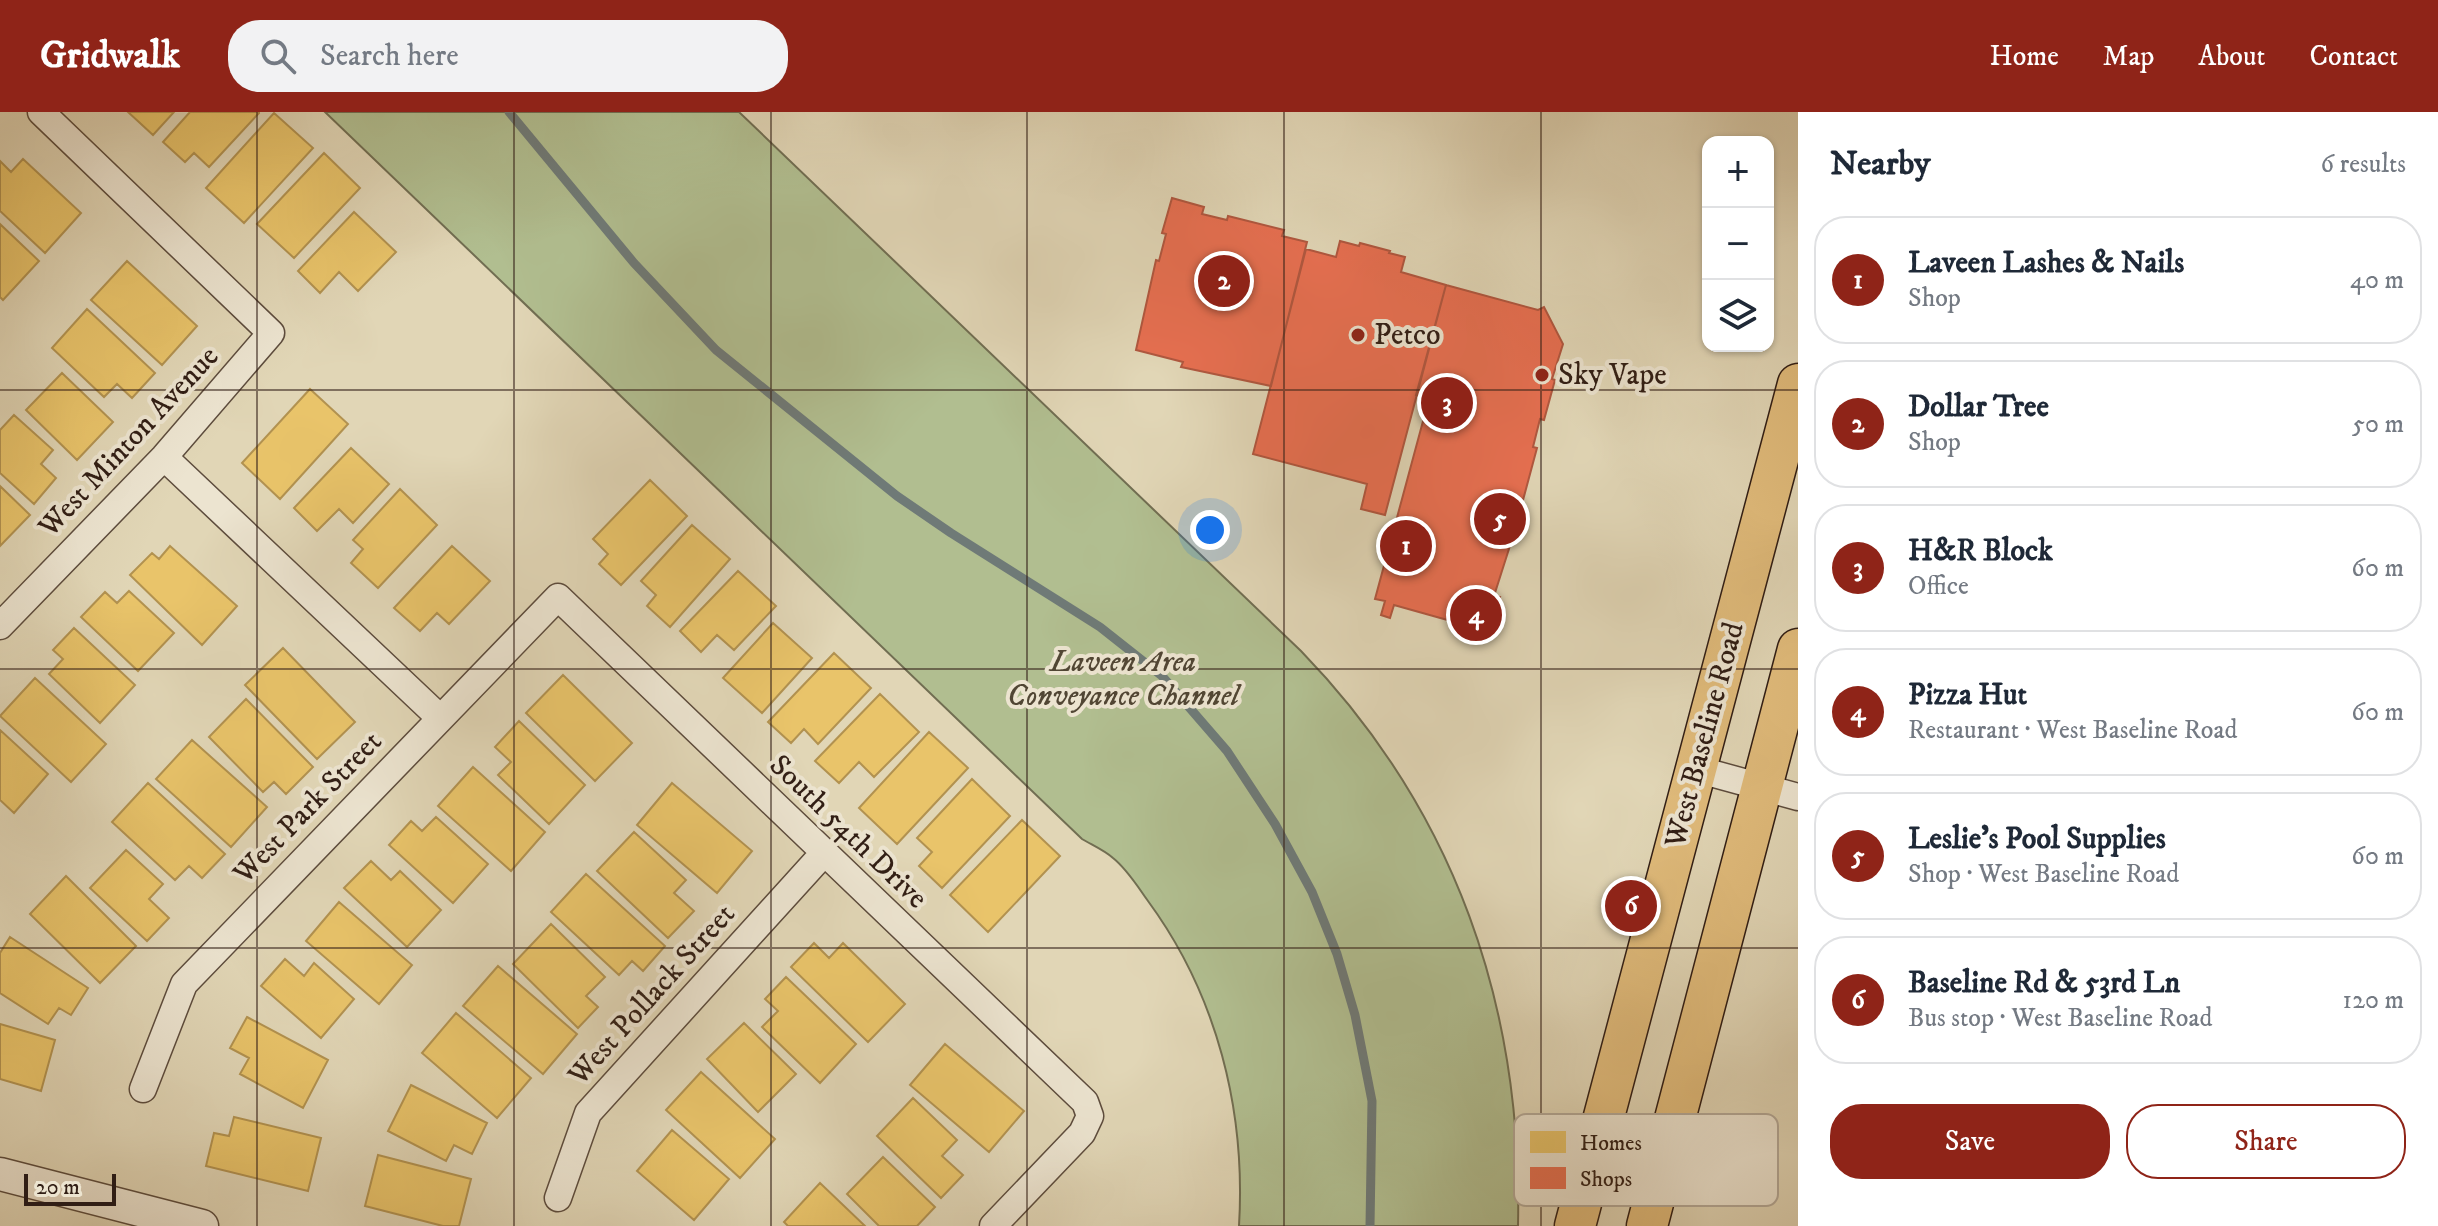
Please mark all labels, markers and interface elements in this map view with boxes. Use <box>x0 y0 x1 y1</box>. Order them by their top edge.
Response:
search box <box>228 20 788 92</box>
text: Gridwalk <box>40 32 180 80</box>
icon: search <box>256 34 300 78</box>
text: Search here <box>320 38 459 75</box>
text: Home <box>1990 39 2059 74</box>
text: Map <box>2103 39 2154 74</box>
text: About <box>2198 39 2265 74</box>
text: Contact <box>2309 39 2398 74</box>
map controls <box>1702 136 1774 352</box>
button: + <box>1702 136 1774 208</box>
text: Nearby <box>1830 143 1931 185</box>
text: 6 results <box>2320 148 2406 181</box>
button: − <box>1702 208 1774 280</box>
text: Laveen Lashes & Nails <box>1908 245 2184 282</box>
pin: 2 <box>1198 251 1250 311</box>
text: 1 <box>1853 264 1863 297</box>
text: 40 m <box>2350 264 2404 297</box>
button: layers <box>1702 280 1774 352</box>
text: Shop <box>1908 282 1961 315</box>
place label: Petco <box>1374 317 1441 354</box>
marker: Petco <box>1349 326 1367 344</box>
street label: West Minton Avenue <box>30 339 227 546</box>
place label: Sky Vape <box>1558 357 1667 394</box>
marker: Sky Vape <box>1533 366 1551 384</box>
pin: 3 <box>1421 373 1473 433</box>
text: Dollar Tree <box>1908 389 2049 426</box>
text: 2 <box>1852 408 1864 441</box>
text: 50 m <box>2352 408 2404 441</box>
text: Shop <box>1908 426 1961 459</box>
pin: 5 <box>1474 489 1526 549</box>
your location <box>1190 510 1230 550</box>
pin: 1 <box>1380 516 1432 576</box>
text: H&R Block <box>1908 533 2053 570</box>
text: 3 <box>1853 552 1863 585</box>
text: 60 m <box>2351 552 2404 585</box>
text: Office <box>1908 570 1969 603</box>
pin: 4 <box>1450 585 1502 645</box>
street label: West Baseline Road <box>1657 618 1753 853</box>
park label: Laveen Area Conveyance Channel <box>1007 644 1242 715</box>
text: Pizza Hut <box>1908 677 2027 714</box>
text: 4 <box>1851 696 1865 729</box>
text: 60 m <box>2351 696 2404 729</box>
text: Restaurant · West Baseline Road <box>1908 714 2238 747</box>
street label: West Park Street <box>225 724 390 893</box>
street label: South 54th Drive <box>761 747 935 917</box>
text: Leslie's Pool Supplies <box>1908 821 2166 858</box>
text: 5 <box>1852 840 1864 873</box>
text: 60 m <box>2351 840 2404 873</box>
text: Shop · West Baseline Road <box>1908 858 2179 891</box>
pin: 6 <box>1605 876 1657 936</box>
street label: West Pollack Street <box>560 896 743 1094</box>
text: Baseline Rd & 53rd Ln <box>1908 965 2180 1002</box>
text: 6 <box>1851 984 1865 1017</box>
text: 120 m <box>2343 984 2404 1017</box>
text: Bus stop · West Baseline Road <box>1908 1002 2212 1035</box>
button: Save <box>1830 1104 2110 1179</box>
button: Share <box>2126 1104 2406 1179</box>
legend <box>1514 1114 1778 1206</box>
text: Homes <box>1580 1130 1642 1157</box>
text: Shops <box>1580 1166 1632 1193</box>
scale bar <box>24 1170 116 1206</box>
text: 20 m <box>36 1174 80 1201</box>

